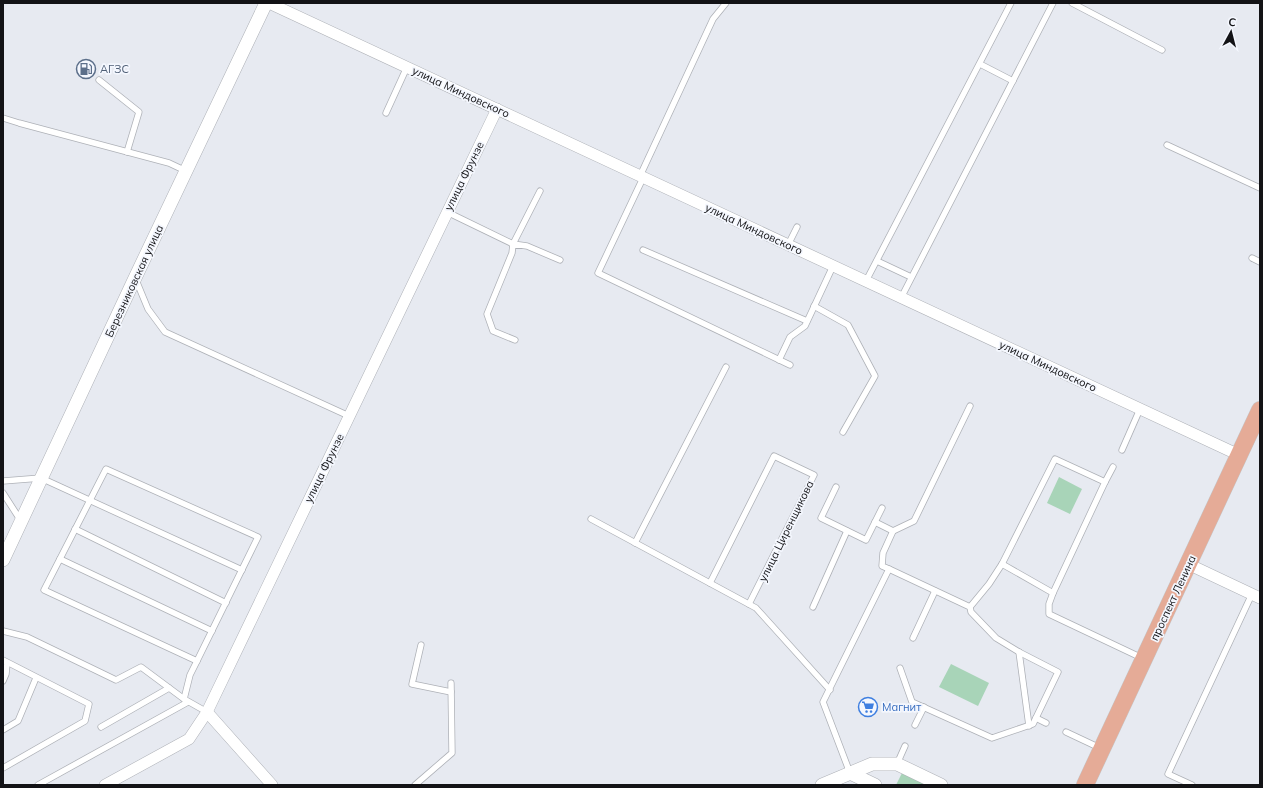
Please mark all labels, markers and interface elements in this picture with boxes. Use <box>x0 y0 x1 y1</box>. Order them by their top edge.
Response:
north arrow <box>1211 12 1251 52</box>
text: С <box>1228 15 1237 30</box>
fuel station icon: АГЗС <box>75 58 97 80</box>
place label: АГЗС <box>100 62 129 76</box>
street label: улица Миндовского <box>410 63 512 121</box>
street label: улица Фрунзе <box>441 139 487 213</box>
street label: улица Миндовского <box>703 200 805 258</box>
street label: Березниковская улица <box>102 222 166 340</box>
street label: улица Миндовского <box>997 337 1099 395</box>
street label: улица Фрунзе <box>301 431 347 505</box>
street label: улица Циренщикова <box>755 478 817 584</box>
street label: проспект Ленина <box>1147 553 1199 643</box>
supermarket icon: Магнит <box>857 696 879 718</box>
place label: Магнит <box>882 700 921 714</box>

